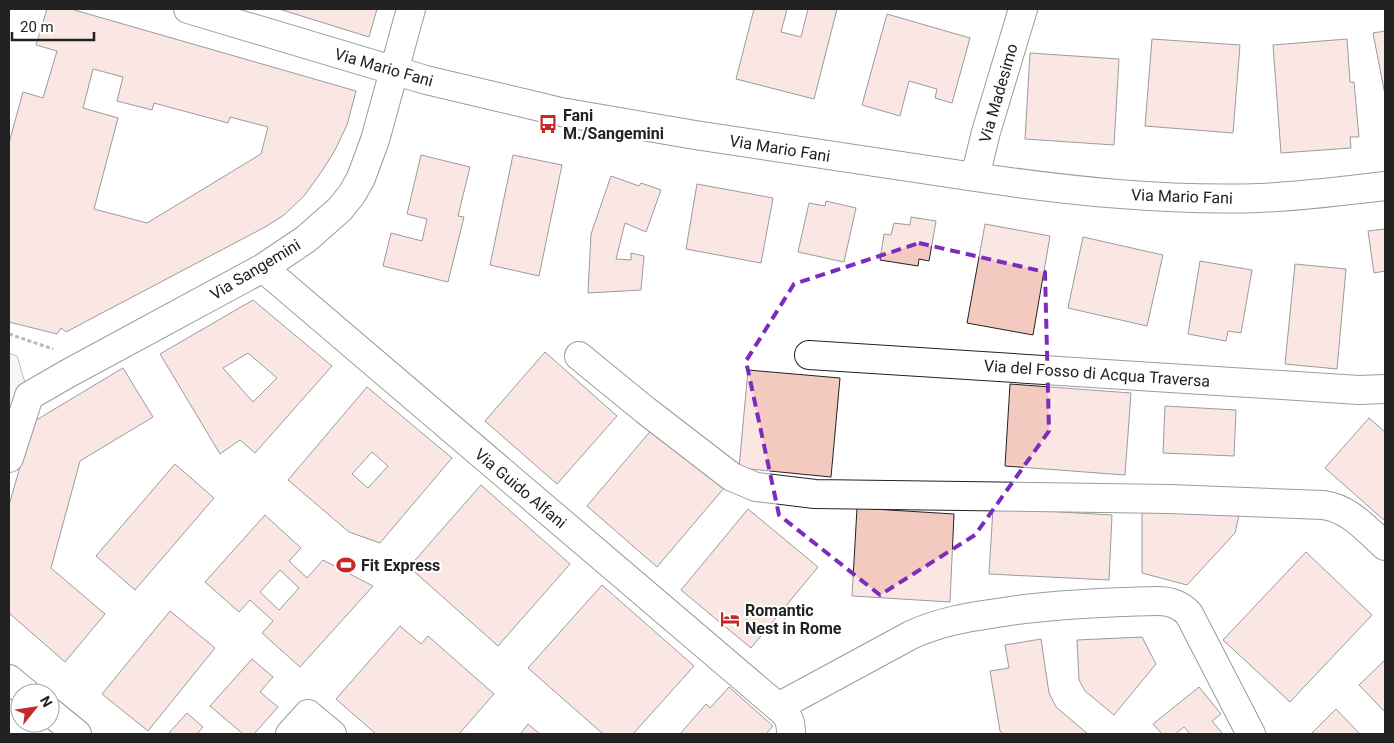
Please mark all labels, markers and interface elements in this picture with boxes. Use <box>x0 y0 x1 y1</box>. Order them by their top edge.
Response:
scale bar <box>12 10 95 42</box>
text: 20 m <box>20 18 54 36</box>
street label: Via Madesimo <box>975 41 1022 145</box>
street label: Via Mario Fani <box>332 44 435 91</box>
place label: Fani M./Sangemini <box>563 106 664 143</box>
bus stop icon: Fani M./Sangemini <box>537 113 559 135</box>
street label: Via Mario Fani <box>728 131 832 166</box>
street label: Via Mario Fani <box>1131 185 1233 208</box>
street label: Via Sangemini <box>207 235 304 304</box>
street label: Via del Fosso di Acqua Traversa <box>983 356 1211 391</box>
street label: Via Guido Alfani <box>471 445 570 532</box>
sports icon: Fit Express <box>335 554 357 576</box>
place label: Fit Express <box>361 556 440 575</box>
place label: Romantic Nest in Rome <box>745 601 842 638</box>
hotel icon: Romantic Nest in Rome <box>719 608 741 630</box>
north arrow <box>10 683 60 733</box>
text: N <box>37 693 56 710</box>

